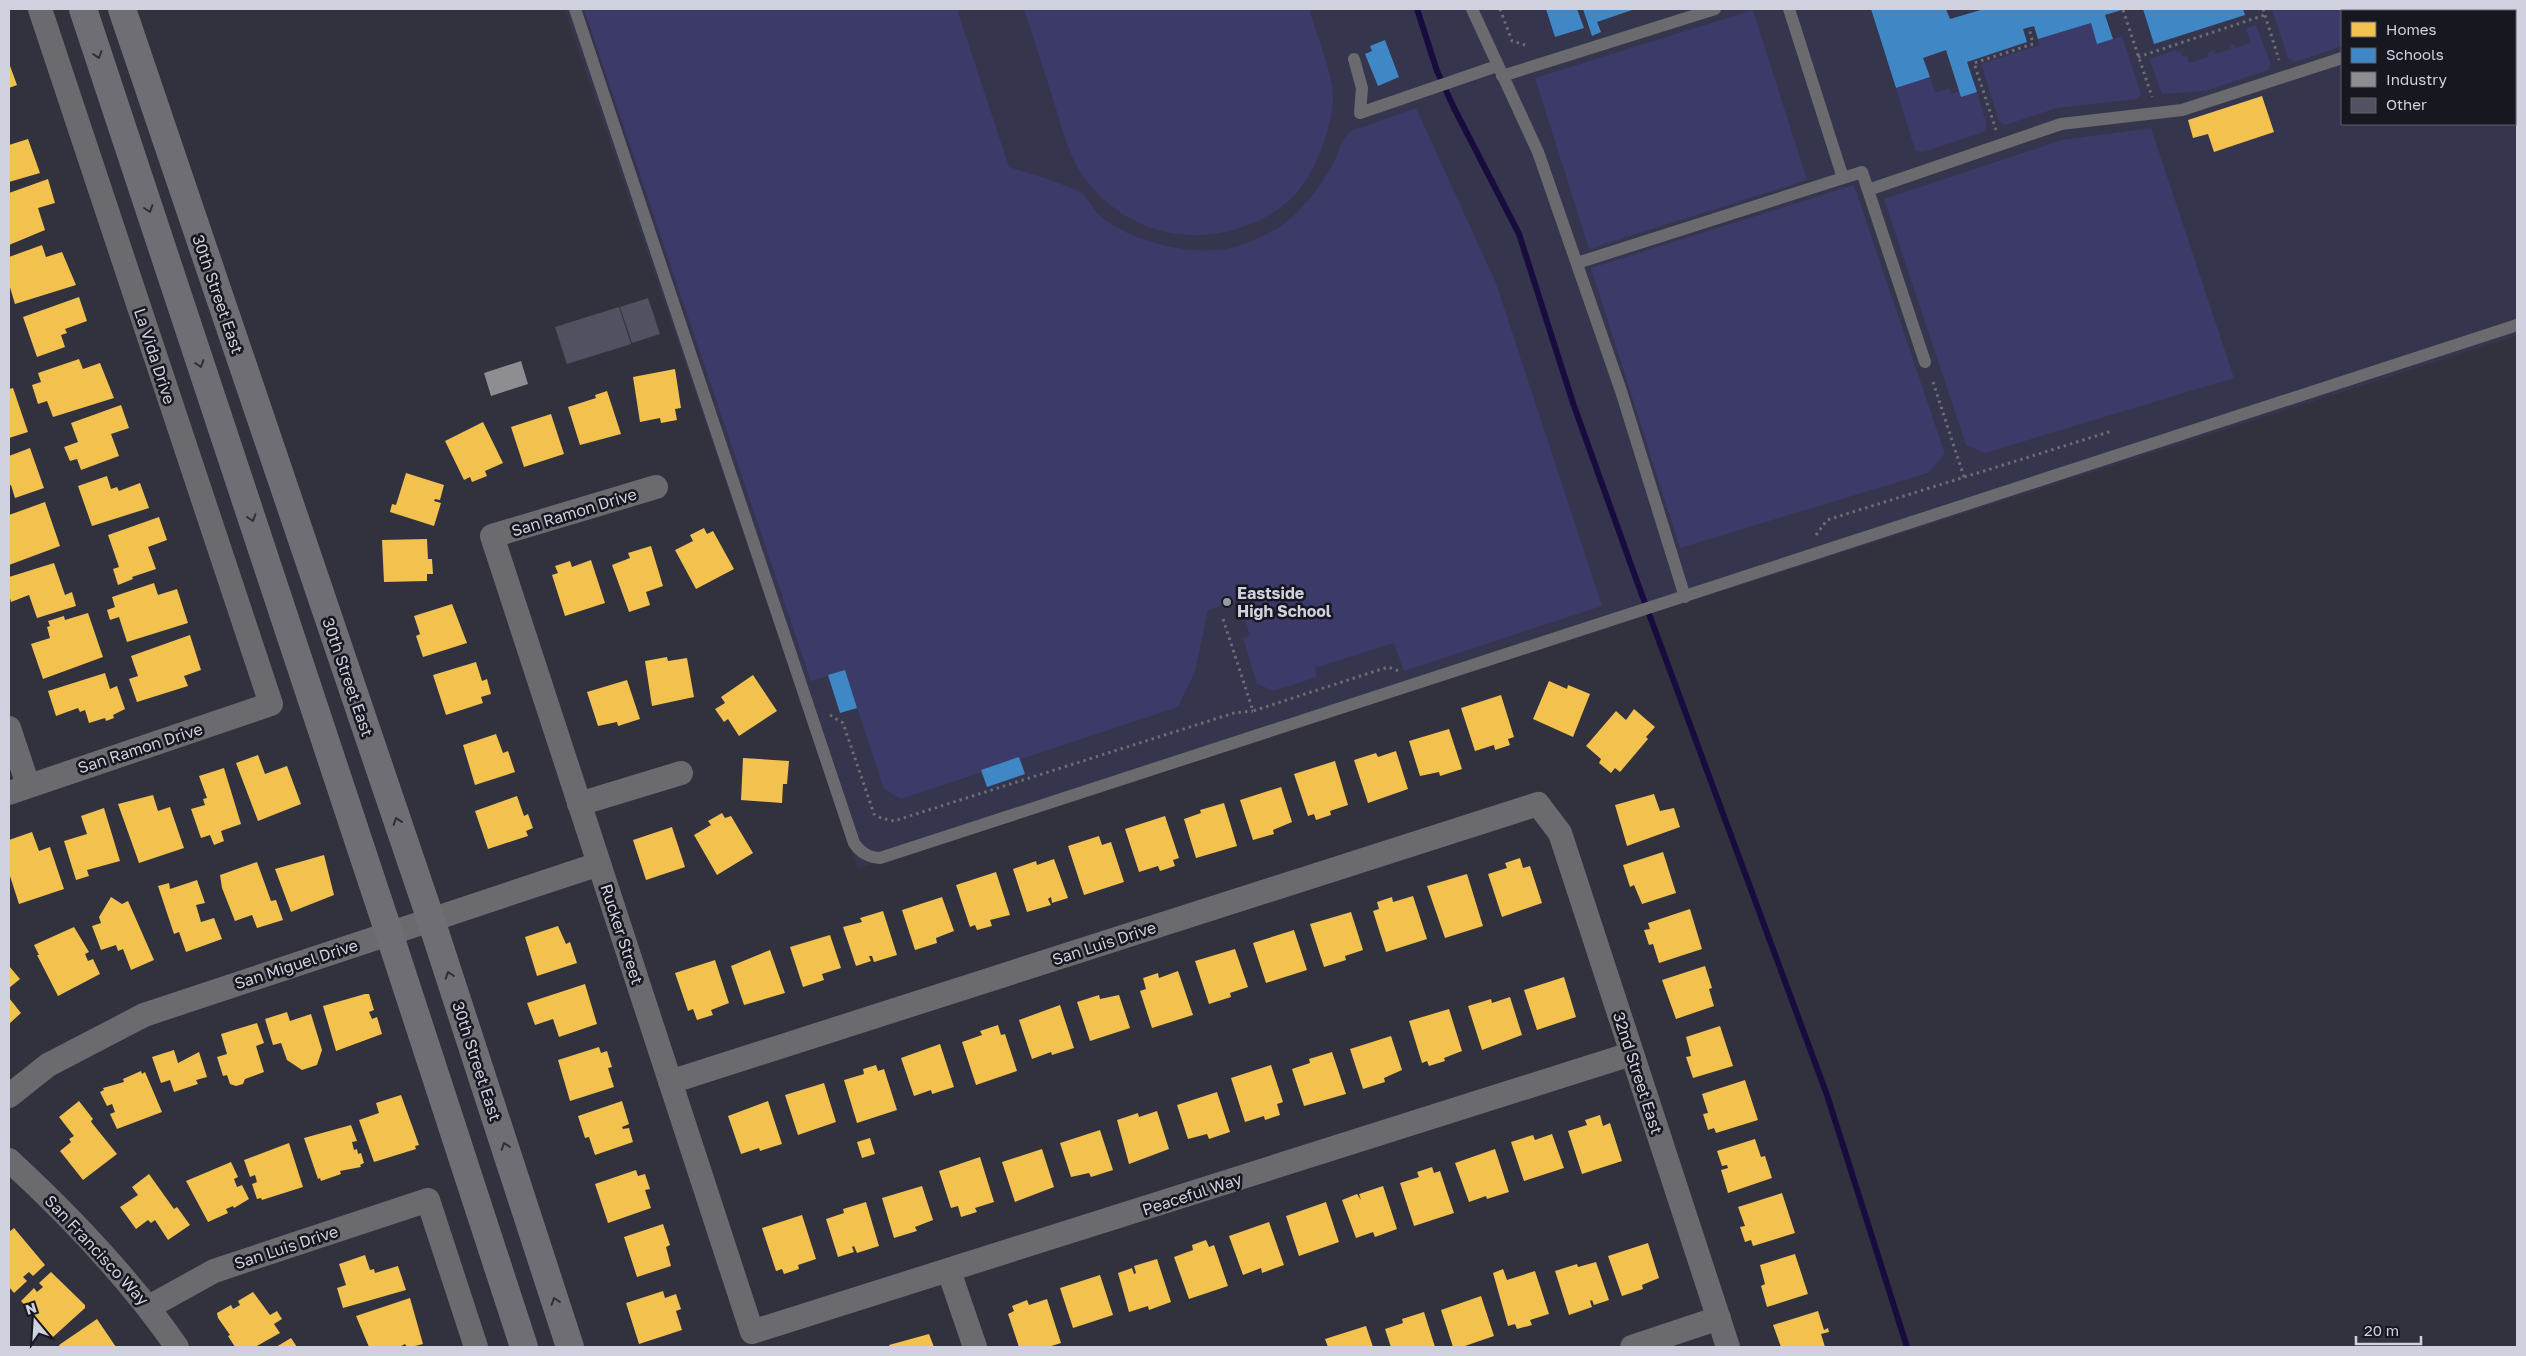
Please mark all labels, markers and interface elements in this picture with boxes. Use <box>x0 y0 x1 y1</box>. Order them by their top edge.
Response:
legend <box>2341 10 2516 125</box>
text: Homes <box>2386 20 2436 38</box>
text: Schools <box>2386 45 2444 63</box>
one-way arrow <box>92 50 102 59</box>
text: Industry <box>2386 70 2447 88</box>
text: Other <box>2386 95 2427 113</box>
one-way arrow <box>144 205 154 213</box>
street label: 30th Street East <box>188 232 248 356</box>
street label: La Vida Drive <box>130 305 180 407</box>
one-way arrow <box>195 359 205 367</box>
street label: San Ramon Drive <box>509 483 639 541</box>
one-way arrow <box>246 513 256 521</box>
place label: Eastside High School <box>1237 583 1332 621</box>
marker: Eastside High School <box>1221 596 1233 608</box>
street label: 30th Street East <box>318 615 378 739</box>
street label: San Ramon Drive <box>75 718 205 778</box>
one-way arrow <box>393 818 403 826</box>
street label: Rucker Street <box>596 881 648 987</box>
street label: San Luis Drive <box>1050 917 1158 969</box>
street label: San Miguel Drive <box>232 935 360 993</box>
one-way arrow <box>445 972 455 980</box>
street label: 30th Street East <box>448 999 506 1123</box>
street label: 32nd Street East <box>1609 1009 1667 1137</box>
one-way arrow <box>500 1143 510 1151</box>
street label: Peaceful Way <box>1140 1168 1244 1220</box>
street label: San Francisco Way <box>41 1191 153 1309</box>
street label: San Luis Drive <box>232 1221 340 1273</box>
north arrow <box>10 1296 60 1346</box>
one-way arrow <box>551 1297 561 1306</box>
text: N <box>23 1298 39 1318</box>
scale bar <box>2356 1314 2421 1346</box>
text: 20 m <box>2364 1321 2399 1339</box>

